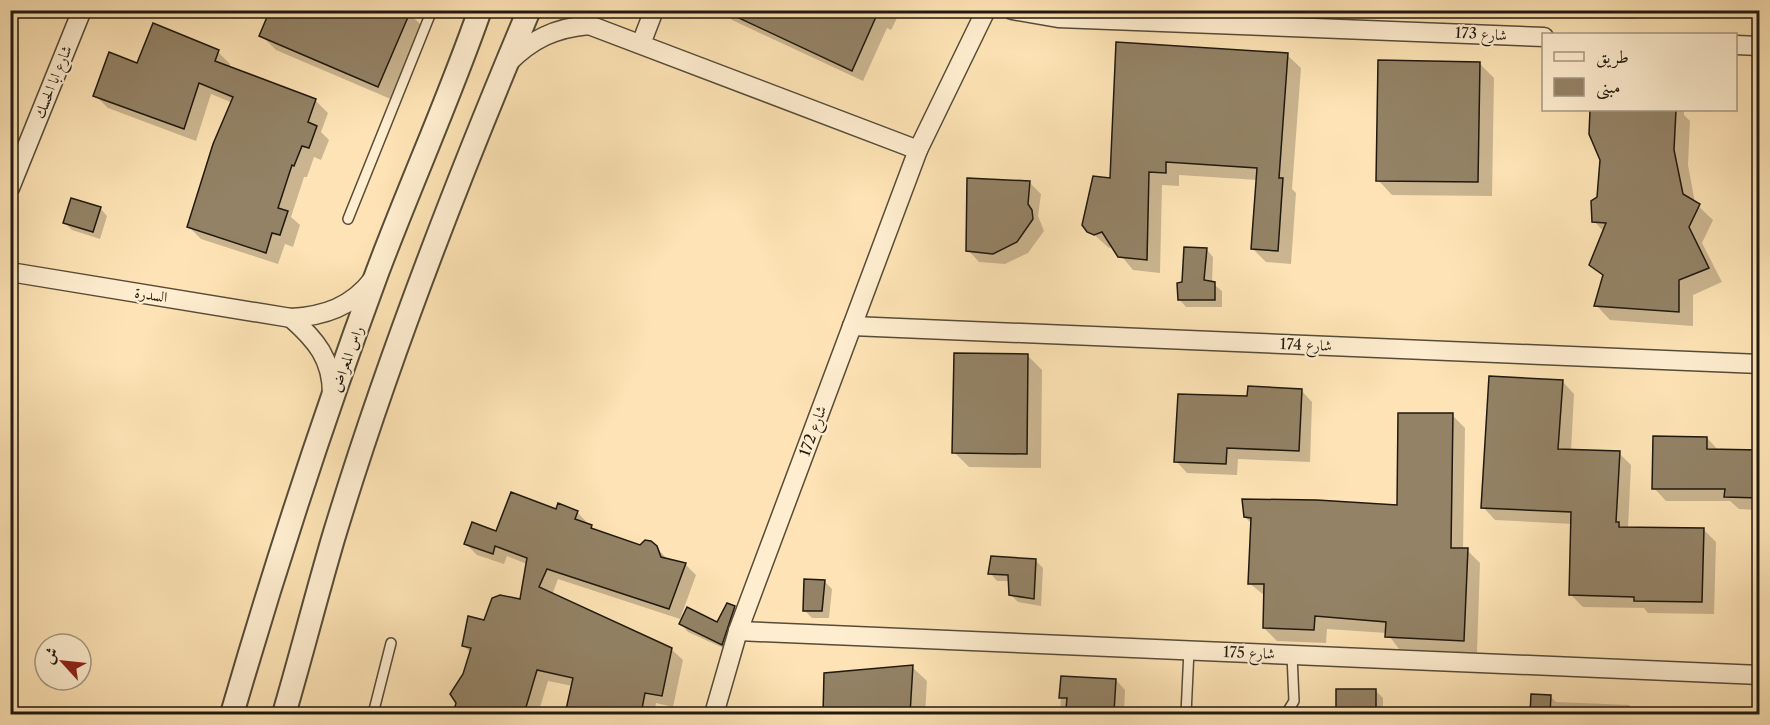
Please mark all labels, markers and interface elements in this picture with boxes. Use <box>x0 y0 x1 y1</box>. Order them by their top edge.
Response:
street label: شارع 173 <box>1454 23 1507 48</box>
legend <box>1542 33 1737 111</box>
street label: شارع ابا الحسك <box>29 42 80 123</box>
text: طريق <box>1596 46 1629 69</box>
text: مبنى <box>1596 76 1621 100</box>
street label: السدرة <box>133 283 169 306</box>
street label: راس المعراض <box>326 323 368 395</box>
street label: شارع 174 <box>1280 334 1332 359</box>
street label: شارع 172 <box>795 403 834 460</box>
north arrow <box>33 632 93 692</box>
street label: شارع 175 <box>1223 642 1275 667</box>
text: ش <box>37 644 62 667</box>

